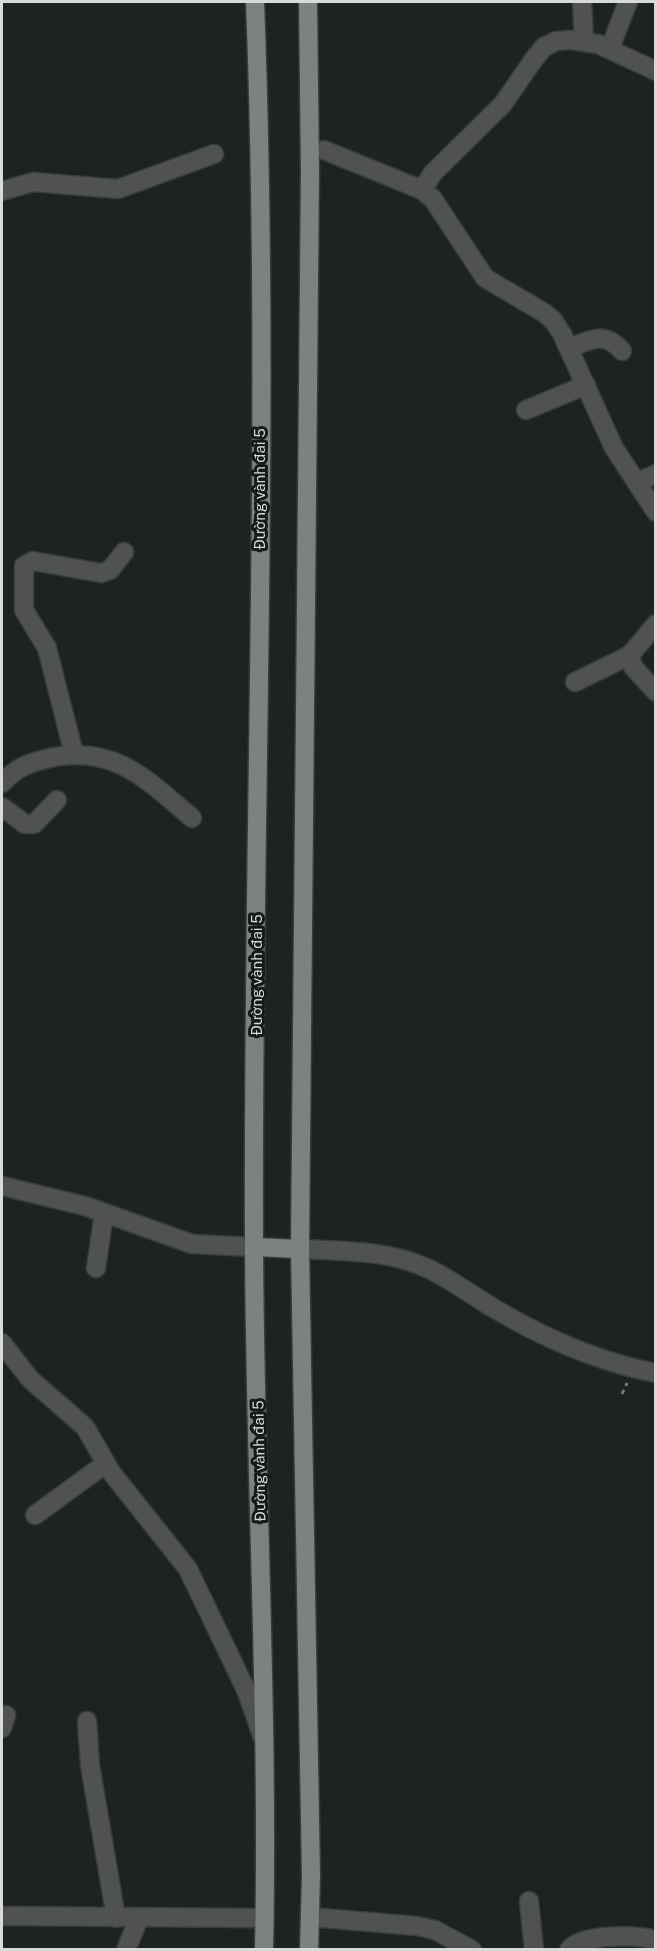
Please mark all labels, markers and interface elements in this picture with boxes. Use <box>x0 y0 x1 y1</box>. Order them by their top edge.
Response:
street label: Đường vành đai 5 <box>251 428 268 550</box>
street label: Đường vành đai 5 <box>248 914 265 1036</box>
street label: Đường vành đai 5 <box>249 1400 269 1522</box>

